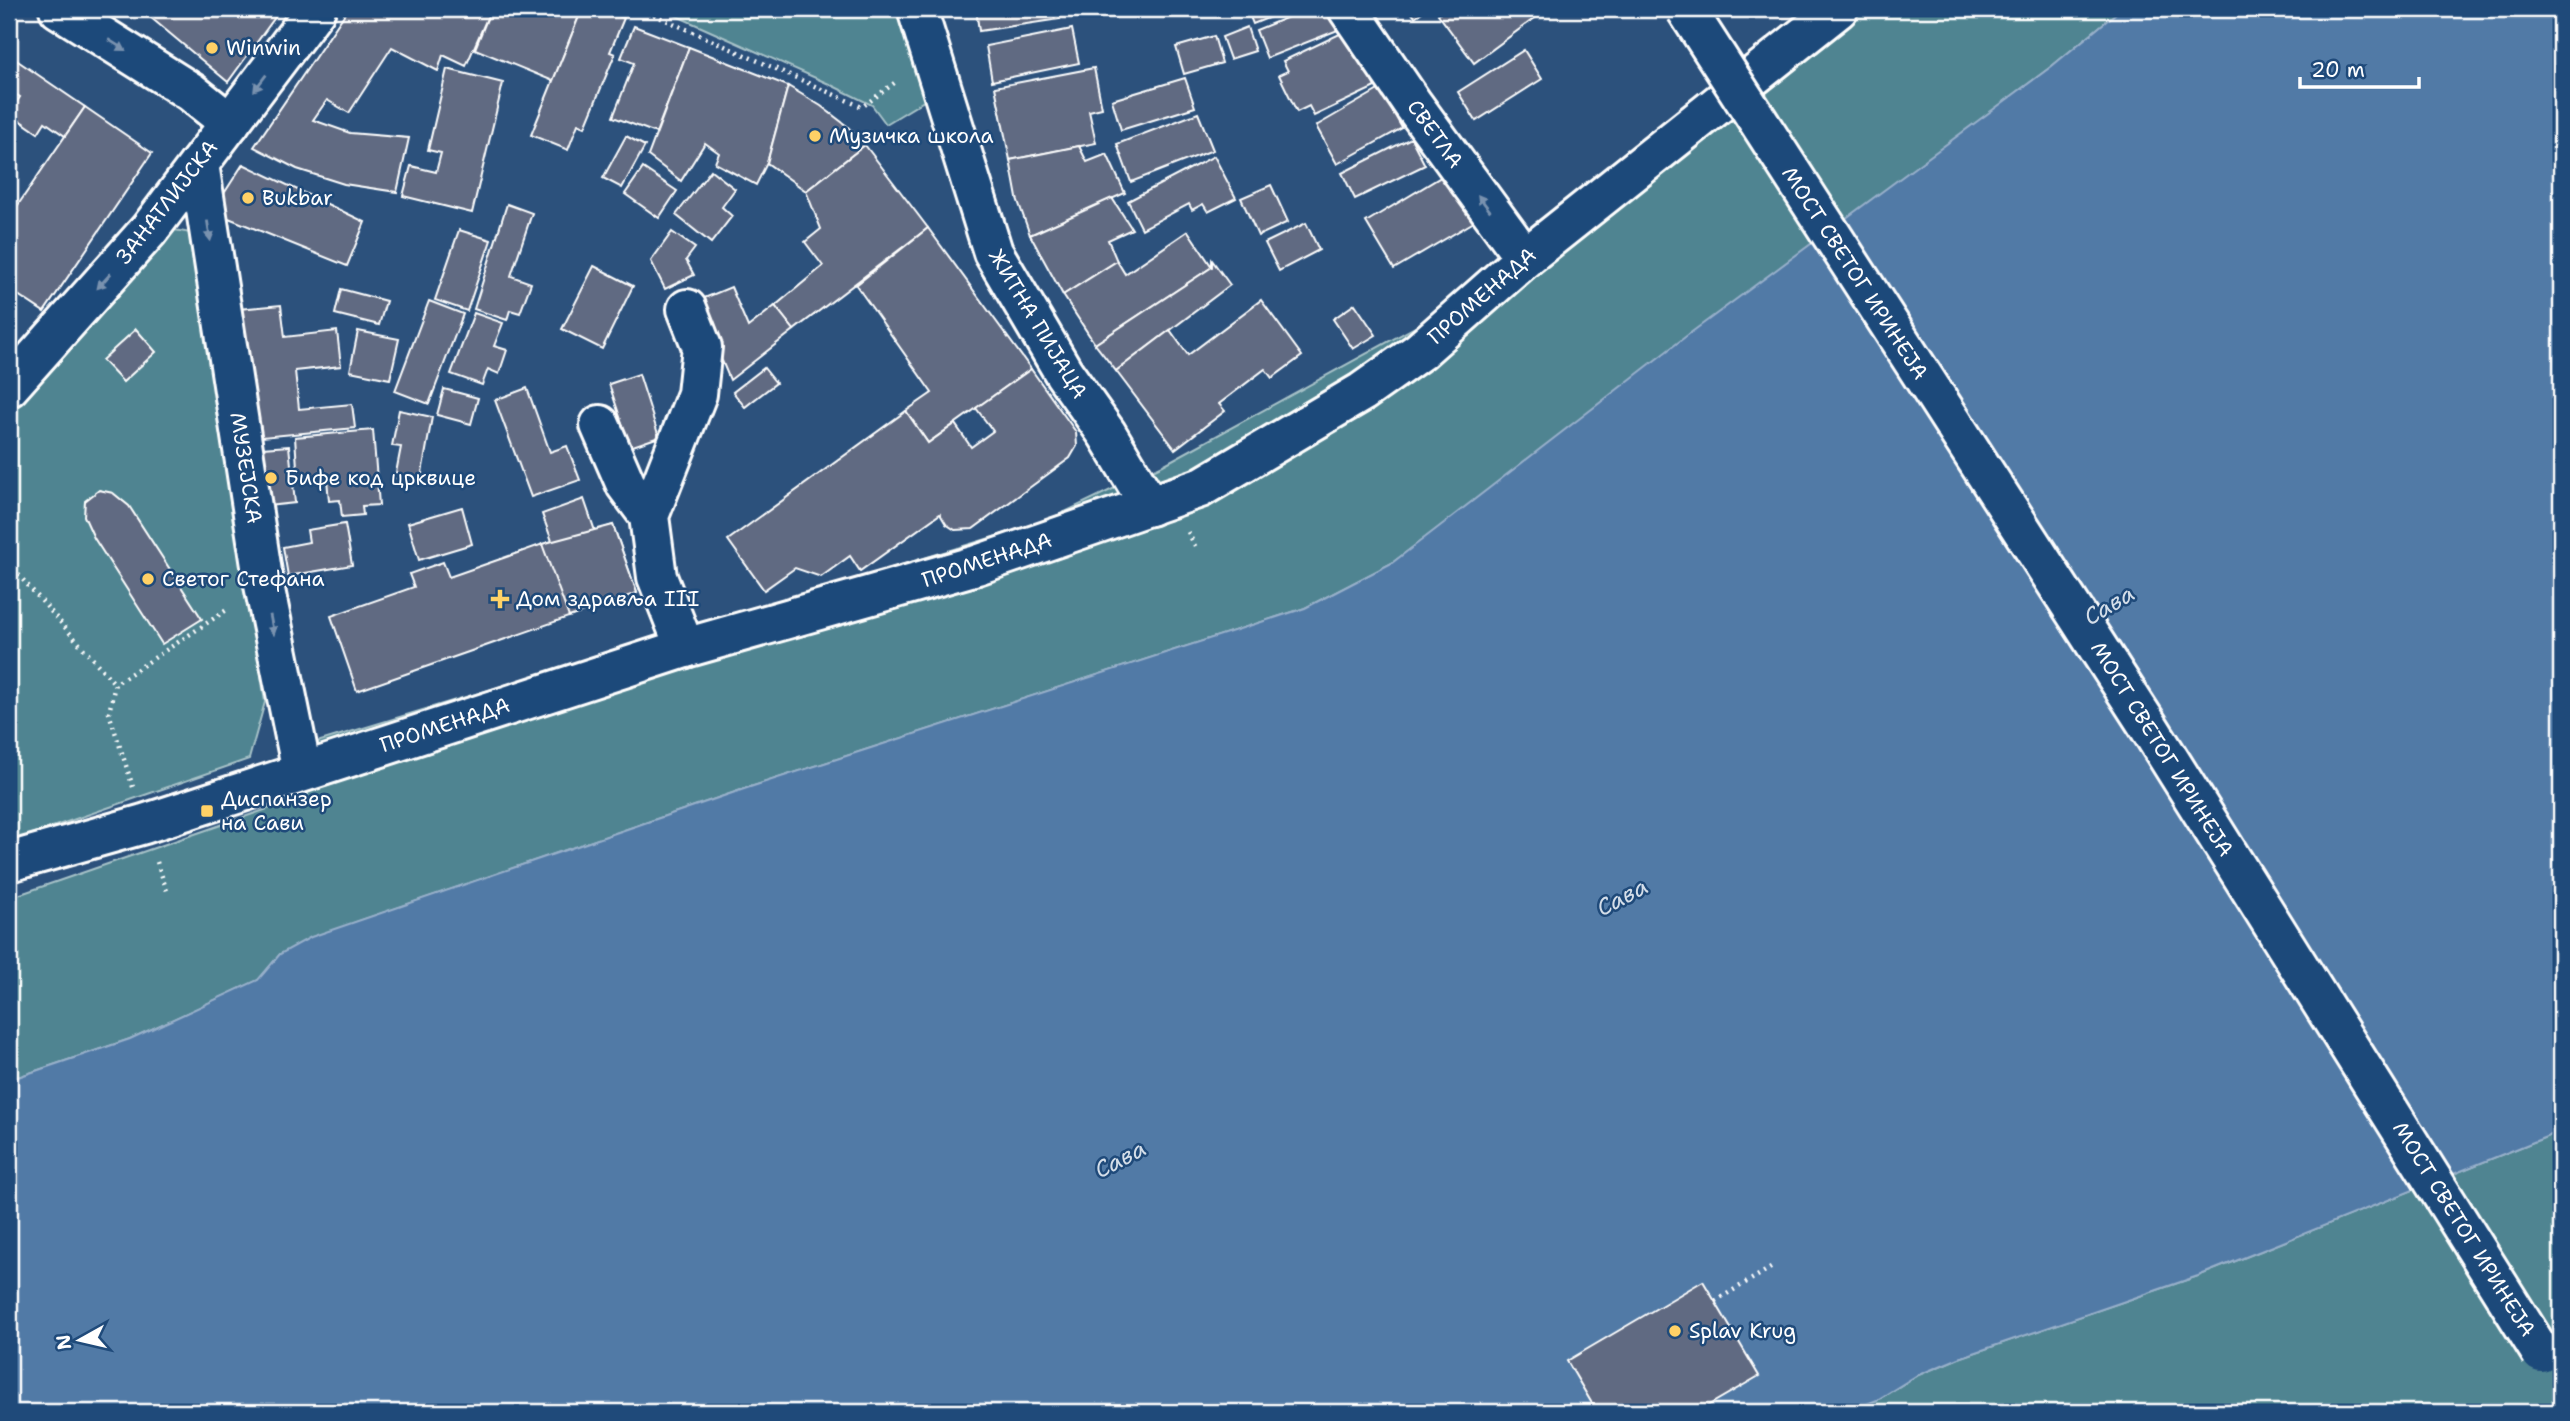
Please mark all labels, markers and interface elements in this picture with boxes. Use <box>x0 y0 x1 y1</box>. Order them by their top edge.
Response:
place label: Winwin <box>226 34 301 62</box>
one-way arrow <box>107 39 126 52</box>
marker: Winwin <box>204 40 220 56</box>
scale bar <box>2300 46 2420 90</box>
text: 20 m <box>2311 56 2365 84</box>
one-way arrow <box>253 74 267 92</box>
street label: СВЕТЛА <box>1401 94 1469 174</box>
place label: Музичка школа <box>829 122 994 150</box>
marker: Музичка школа <box>807 128 823 144</box>
street label: ЗАНАТЛИЈСКА <box>110 134 224 270</box>
street label: МОСТ СВЕТОГ ИРИНЕЈА <box>1775 161 1935 385</box>
place label: Bukbar <box>262 184 333 212</box>
marker: Bukbar <box>240 190 256 206</box>
one-way arrow <box>1478 194 1492 212</box>
one-way arrow <box>204 220 215 242</box>
street label: ПРОМЕНАДА <box>1422 241 1542 351</box>
street label: ЖИТНА ПИЈАЦА <box>982 244 1094 404</box>
one-way arrow <box>96 272 112 290</box>
street label: МУЗЕЈСКА <box>223 410 269 526</box>
place label: Бифе код црквице <box>285 464 476 492</box>
marker: Бифе код црквице <box>263 470 279 486</box>
street label: ПРОМЕНАДА <box>918 526 1056 594</box>
place label: Светог Стефана <box>162 565 325 593</box>
marker: Светог Стефана <box>140 571 156 587</box>
water label: Сава <box>2078 578 2140 632</box>
place label: Дом здравља III <box>516 585 699 613</box>
marker: Дом здравља III <box>490 589 510 609</box>
one-way arrow <box>267 614 278 636</box>
street label: МОСТ СВЕТОГ ИРИНЕЈА <box>2084 636 2240 862</box>
street label: ПРОМЕНАДА <box>376 691 514 759</box>
place label: Диспанзер на Сави <box>221 785 332 837</box>
marker: Диспанзер на Сави <box>199 803 215 819</box>
water label: Сава <box>1591 871 1653 923</box>
street label: МОСТ СВЕТОГ ИРИНЕЈА <box>2386 1116 2542 1342</box>
water label: Сава <box>1089 1133 1151 1185</box>
north arrow <box>46 1306 116 1376</box>
place label: Splav Krug <box>1689 1317 1796 1345</box>
marker: Splav Krug <box>1667 1323 1683 1339</box>
text: N <box>50 1333 77 1351</box>

